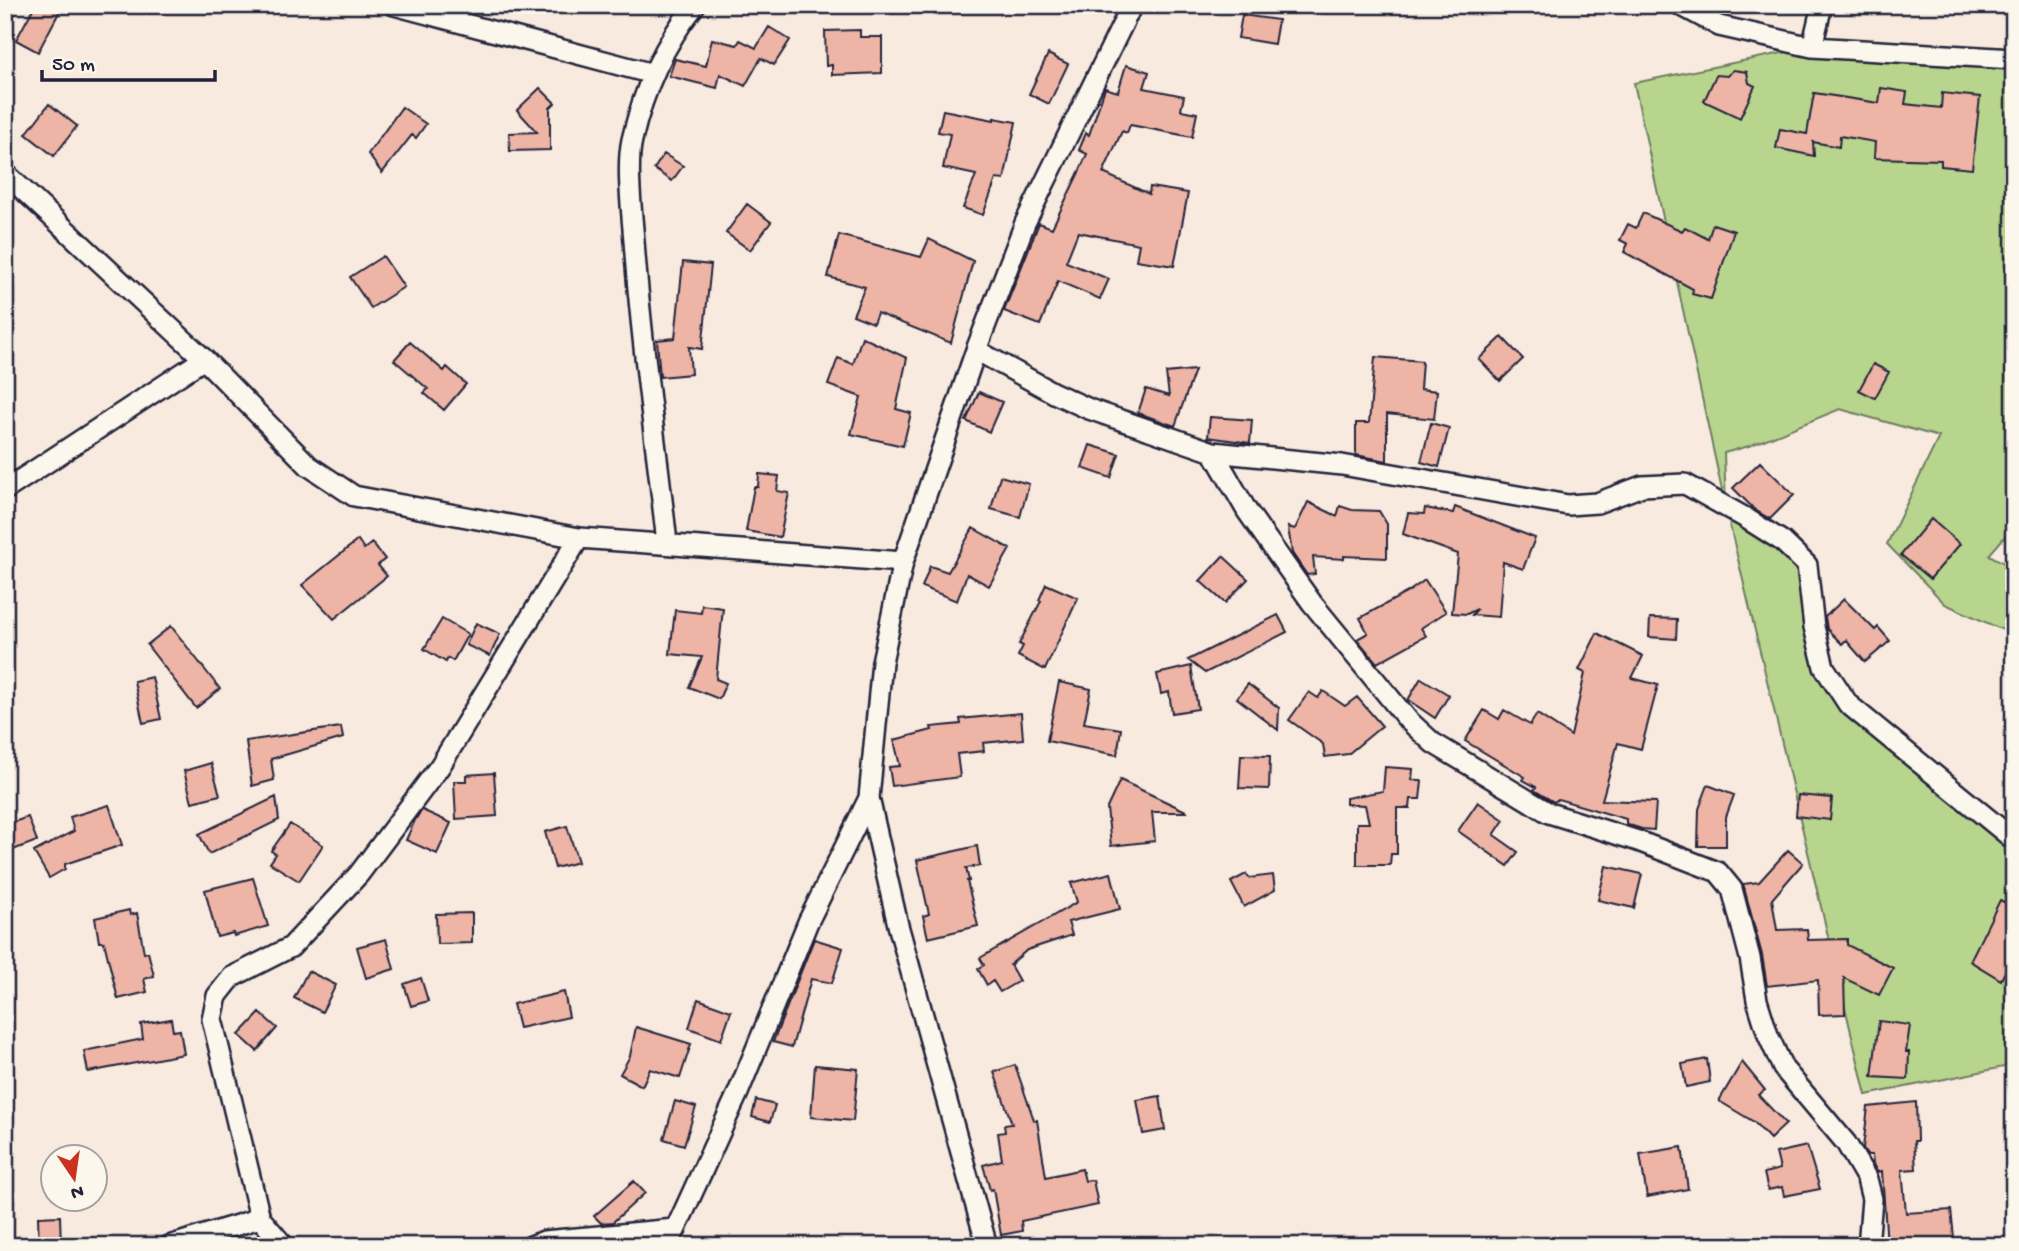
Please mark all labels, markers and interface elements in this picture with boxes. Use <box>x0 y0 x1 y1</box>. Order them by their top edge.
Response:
scale bar <box>42 38 215 82</box>
text: 50 m <box>52 54 95 79</box>
north arrow <box>38 1142 108 1212</box>
text: N <box>68 1179 86 1204</box>

